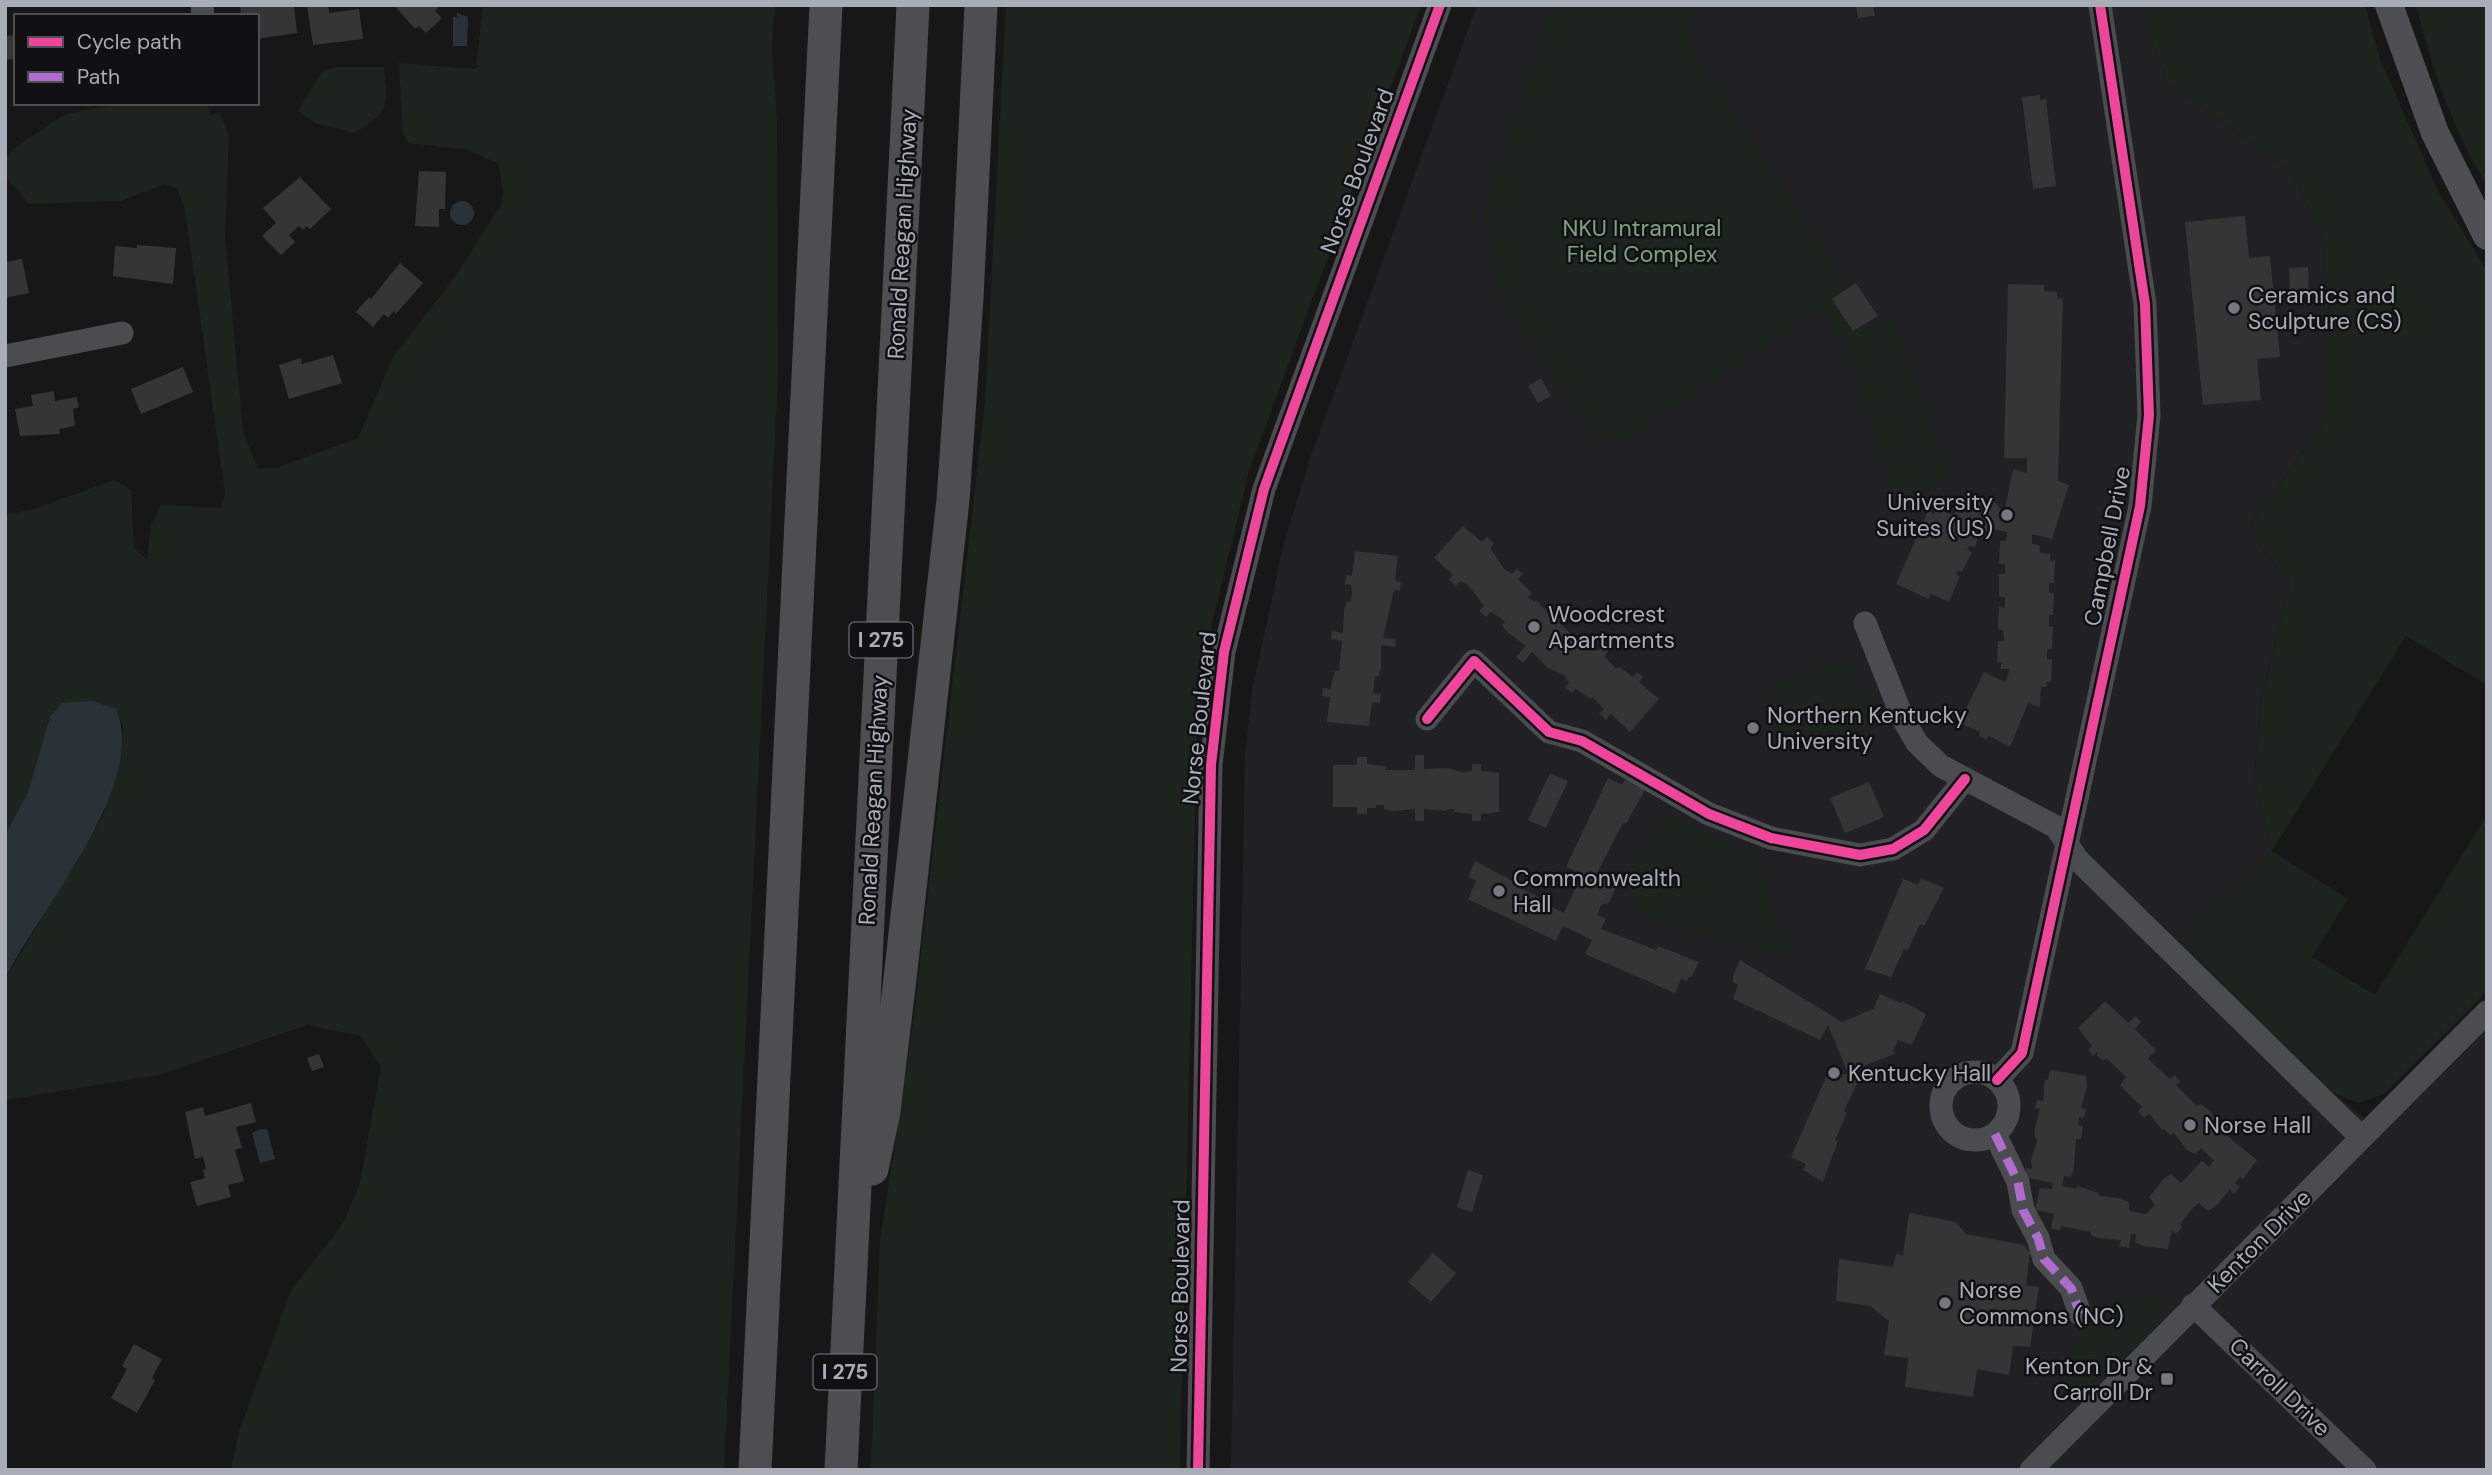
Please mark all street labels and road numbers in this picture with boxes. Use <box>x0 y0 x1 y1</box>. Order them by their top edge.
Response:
street label: Norse Boulevard <box>1313 84 1401 258</box>
street label: Ronald Reagan Highway <box>880 108 924 360</box>
street label: Campbell Drive <box>2077 464 2137 628</box>
road number: I 275 <box>850 622 912 658</box>
street label: Norse Boulevard <box>1175 630 1223 806</box>
street label: Ronald Reagan Highway <box>851 674 895 926</box>
street label: Kenton Drive <box>2201 1183 2317 1299</box>
street label: Norse Boulevard <box>1163 1199 1197 1373</box>
street label: Carroll Drive <box>2223 1331 2337 1443</box>
road number: I 275 <box>814 1354 876 1390</box>

